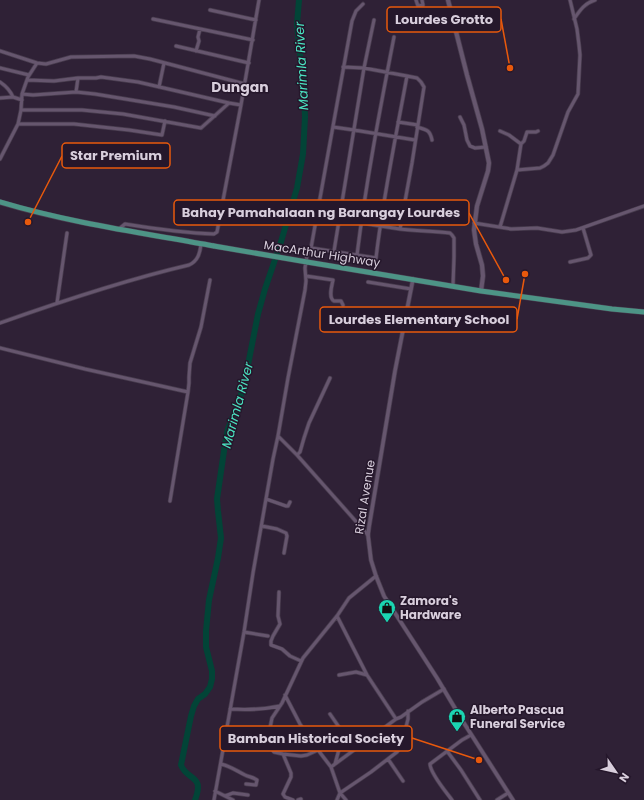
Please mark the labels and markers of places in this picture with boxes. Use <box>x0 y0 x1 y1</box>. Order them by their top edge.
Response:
callout: Lourdes Grotto <box>387 7 501 32</box>
callout: Star Premium <box>62 143 170 168</box>
callout: Bahay Pamahalaan ng Barangay Lourdes <box>174 200 469 225</box>
callout: Lourdes Elementary School <box>320 307 517 332</box>
place label: Zamora's Hardware <box>400 592 462 623</box>
shop icon: Zamora's Hardware <box>377 598 397 623</box>
place label: Alberto Pascua Funeral Service <box>470 701 566 732</box>
shop icon: Alberto Pascua Funeral Service <box>447 707 467 732</box>
callout: Bamban Historical Society <box>220 726 412 751</box>

